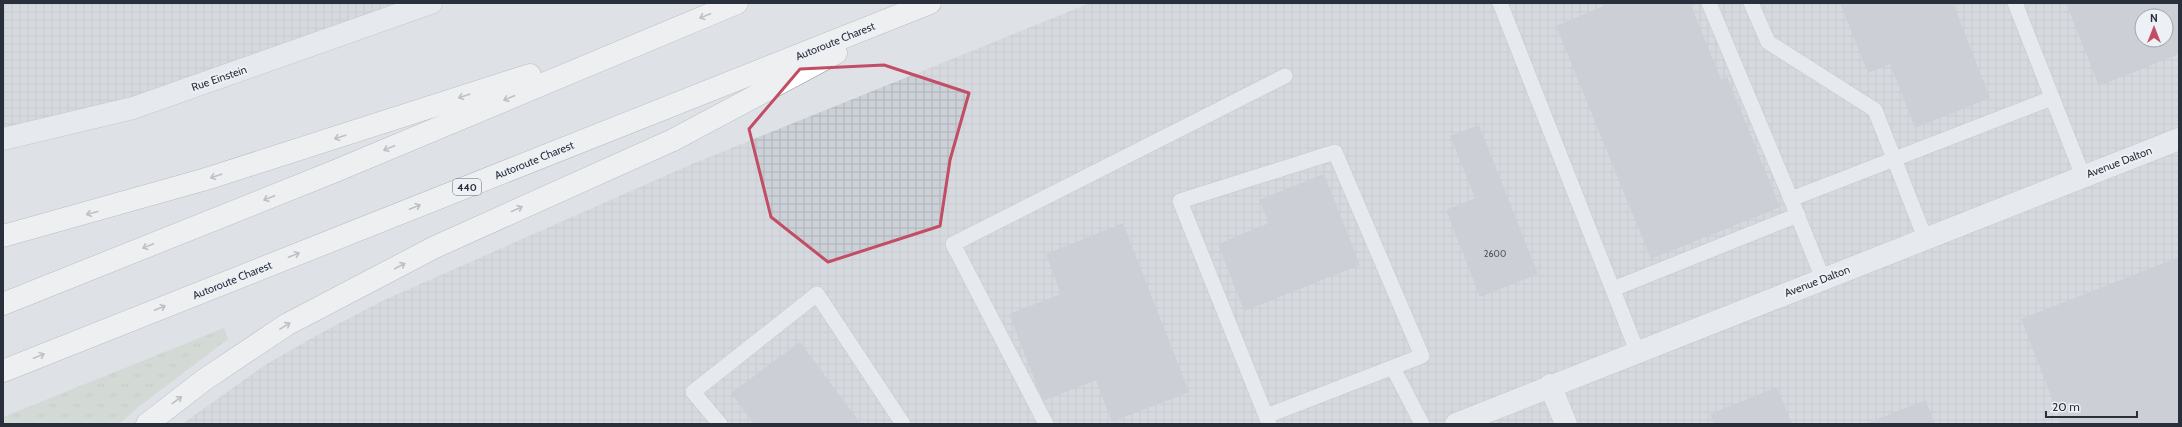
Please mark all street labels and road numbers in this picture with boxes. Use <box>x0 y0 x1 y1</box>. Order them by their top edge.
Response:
street label: Autoroute Charest <box>793 19 877 63</box>
street label: Rue Einstein <box>190 62 248 94</box>
street label: Autoroute Charest <box>492 138 576 182</box>
street label: Avenue Dalton <box>2084 143 2154 181</box>
road number: 440 <box>453 179 481 195</box>
street label: Autoroute Charest <box>190 258 274 302</box>
street label: Avenue Dalton <box>1782 262 1852 300</box>

